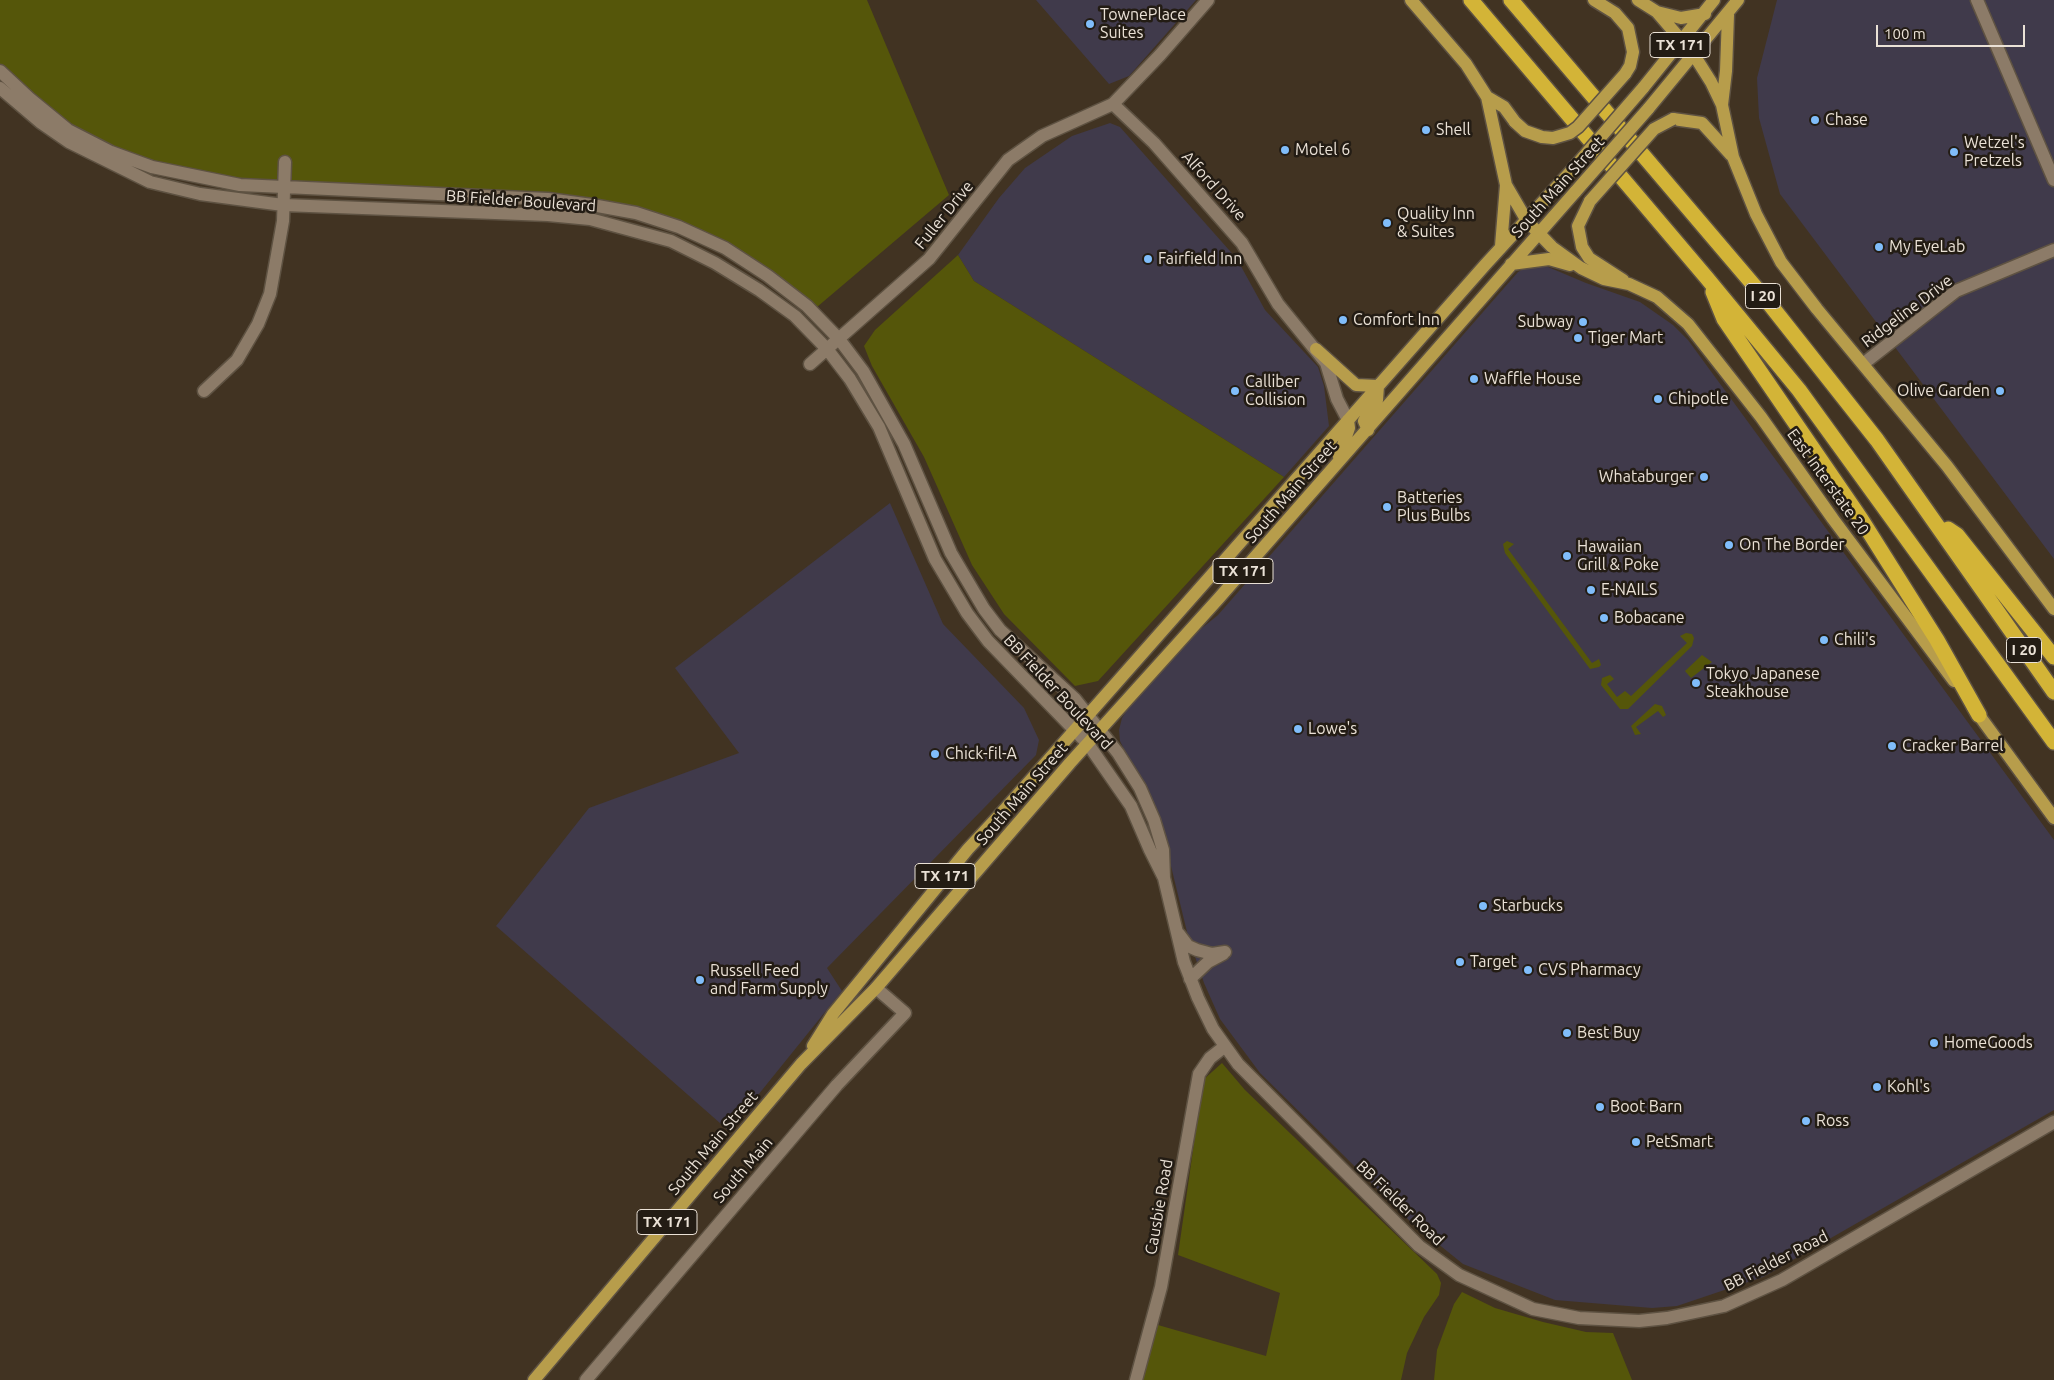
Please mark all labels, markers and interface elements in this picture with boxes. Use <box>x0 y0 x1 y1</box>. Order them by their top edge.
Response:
place label: TownePlace Suites <box>1100 5 1186 43</box>
scale bar <box>1879 15 2028 47</box>
marker: TownePlace Suites <box>1084 18 1096 30</box>
text: 100 m <box>1884 25 1926 42</box>
road number: TX 171 <box>1650 32 1710 58</box>
place label: Chase <box>1825 110 1868 130</box>
marker: Chase <box>1809 114 1821 126</box>
place label: Shell <box>1436 120 1471 140</box>
marker: Shell <box>1420 124 1432 136</box>
street label: South Main Street <box>1508 132 1608 242</box>
place label: Wetzel's Pretzels <box>1964 133 2025 171</box>
place label: Motel 6 <box>1295 140 1350 160</box>
marker: Motel 6 <box>1279 144 1291 156</box>
marker: Wetzel's Pretzels <box>1948 146 1960 158</box>
street label: Alford Drive <box>1178 147 1250 225</box>
street label: Fuller Drive <box>911 177 977 253</box>
street label: BB Fielder Boulevard <box>445 186 597 216</box>
place label: Quality Inn & Suites <box>1397 204 1475 242</box>
marker: Quality Inn & Suites <box>1381 217 1393 229</box>
place label: My EyeLab <box>1889 237 1965 257</box>
marker: My EyeLab <box>1873 241 1885 253</box>
place label: Fairfield Inn <box>1158 249 1242 269</box>
marker: Fairfield Inn <box>1142 253 1154 265</box>
street label: Ridgeline Drive <box>1858 271 1956 351</box>
road number: I 20 <box>1746 284 1780 308</box>
place label: Comfort Inn <box>1353 310 1440 330</box>
place label: Subway <box>1518 312 1573 332</box>
marker: Comfort Inn <box>1337 314 1349 326</box>
marker: Subway <box>1577 316 1589 328</box>
place label: Tiger Mart <box>1588 328 1663 348</box>
marker: Tiger Mart <box>1572 332 1584 344</box>
place label: Waffle House <box>1484 369 1581 389</box>
place label: Calliber Collision <box>1245 372 1306 410</box>
marker: Waffle House <box>1468 373 1480 385</box>
place label: Olive Garden <box>1897 381 1990 401</box>
marker: Calliber Collision <box>1229 385 1241 397</box>
marker: Olive Garden <box>1994 385 2006 397</box>
place label: Chipotle <box>1668 389 1729 409</box>
marker: Chipotle <box>1652 393 1664 405</box>
street label: East Interstate 20 <box>1783 425 1873 539</box>
street label: South Main Street <box>1241 437 1341 547</box>
place label: Whataburger <box>1599 467 1694 487</box>
marker: Whataburger <box>1698 471 1710 483</box>
place label: Batteries Plus Bulbs <box>1397 488 1470 526</box>
marker: Batteries Plus Bulbs <box>1381 501 1393 513</box>
place label: On The Border <box>1739 535 1845 555</box>
place label: Hawaiian Grill & Poke <box>1577 537 1659 575</box>
marker: On The Border <box>1723 539 1735 551</box>
marker: Hawaiian Grill & Poke <box>1561 550 1573 562</box>
road number: TX 171 <box>1213 558 1273 584</box>
place label: E-NAILS <box>1601 580 1657 600</box>
marker: E-NAILS <box>1585 584 1597 596</box>
place label: Bobacane <box>1614 608 1685 628</box>
marker: Bobacane <box>1598 612 1610 624</box>
street label: BB Fielder Boulevard <box>1000 630 1116 754</box>
place label: Chili's <box>1834 630 1876 650</box>
marker: Chili's <box>1818 634 1830 646</box>
road number: I 20 <box>2006 638 2042 662</box>
place label: Tokyo Japanese Steakhouse <box>1706 664 1820 702</box>
marker: Tokyo Japanese Steakhouse <box>1690 677 1702 689</box>
place label: Lowe's <box>1308 719 1357 739</box>
marker: Lowe's <box>1292 723 1304 735</box>
place label: Cracker Barrel <box>1902 736 2003 756</box>
street label: South Main Street <box>972 739 1072 849</box>
marker: Cracker Barrel <box>1886 740 1898 752</box>
place label: Chick-fil-A <box>945 744 1017 764</box>
marker: Chick-fil-A <box>929 748 941 760</box>
road number: TX 171 <box>915 864 975 888</box>
place label: Starbucks <box>1493 896 1563 916</box>
marker: Starbucks <box>1477 900 1489 912</box>
place label: Target <box>1470 952 1517 972</box>
marker: Target <box>1454 956 1466 968</box>
place label: CVS Pharmacy <box>1538 960 1641 980</box>
place label: Russell Feed and Farm Supply <box>710 961 828 999</box>
marker: CVS Pharmacy <box>1522 964 1534 976</box>
marker: Russell Feed and Farm Supply <box>694 974 706 986</box>
place label: Best Buy <box>1577 1023 1640 1043</box>
marker: Best Buy <box>1561 1027 1573 1039</box>
place label: HomeGoods <box>1944 1033 2033 1053</box>
marker: HomeGoods <box>1928 1037 1940 1049</box>
place label: Kohl's <box>1887 1077 1930 1097</box>
marker: Kohl's <box>1871 1081 1883 1093</box>
street label: South Main Street <box>664 1087 762 1199</box>
place label: Boot Barn <box>1610 1097 1682 1117</box>
marker: Boot Barn <box>1594 1101 1606 1113</box>
place label: Ross <box>1816 1111 1849 1131</box>
marker: Ross <box>1800 1115 1812 1127</box>
place label: PetSmart <box>1646 1132 1713 1152</box>
street label: South Main <box>709 1133 777 1207</box>
marker: PetSmart <box>1630 1136 1642 1148</box>
street label: BB Fielder Road <box>1352 1156 1448 1250</box>
street label: Causbie Road <box>1141 1158 1177 1256</box>
road number: TX 171 <box>637 1210 697 1234</box>
street label: BB Fielder Road <box>1721 1227 1831 1295</box>

